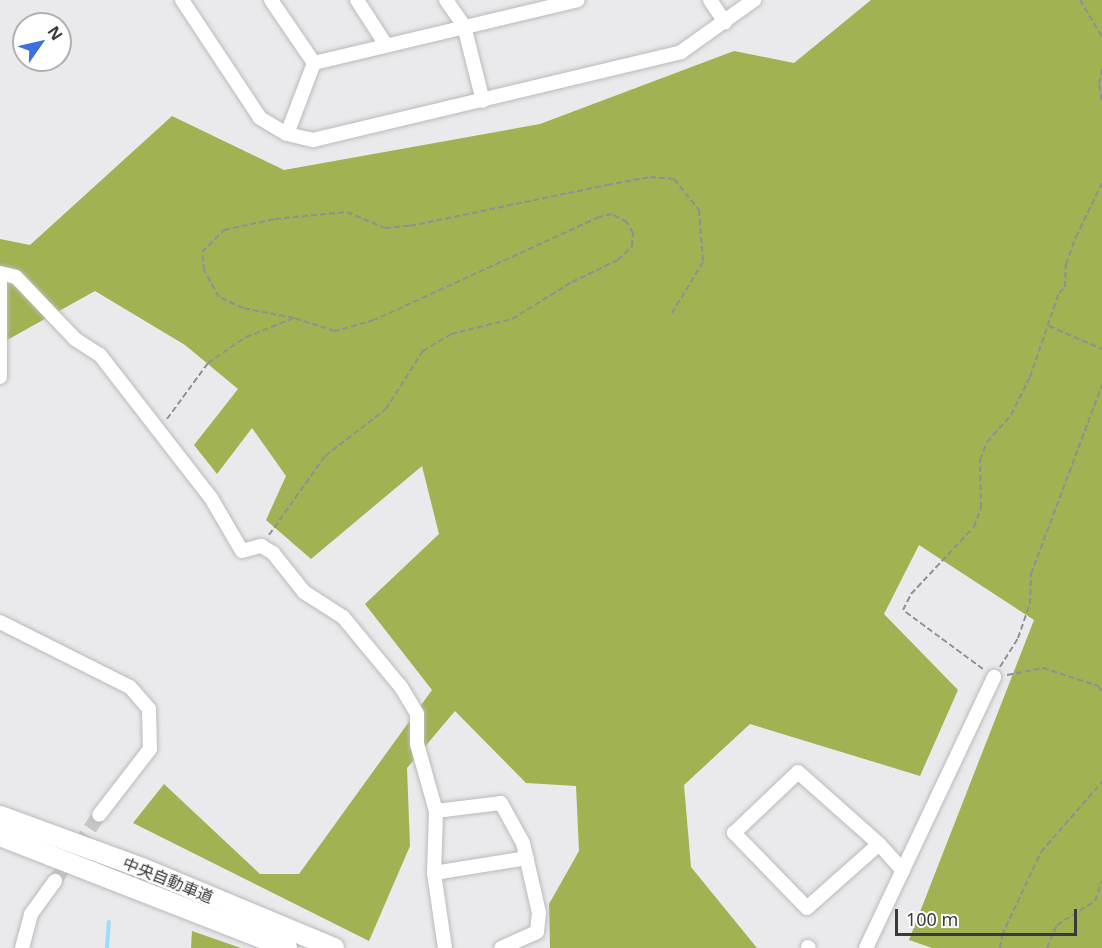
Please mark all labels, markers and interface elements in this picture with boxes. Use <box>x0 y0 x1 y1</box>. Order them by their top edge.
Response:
north arrow <box>12 12 72 72</box>
text: N <box>43 22 68 45</box>
street label: 中央自動車道 <box>120 853 216 907</box>
scale bar <box>898 897 1080 935</box>
text: 100 m <box>906 907 958 931</box>

